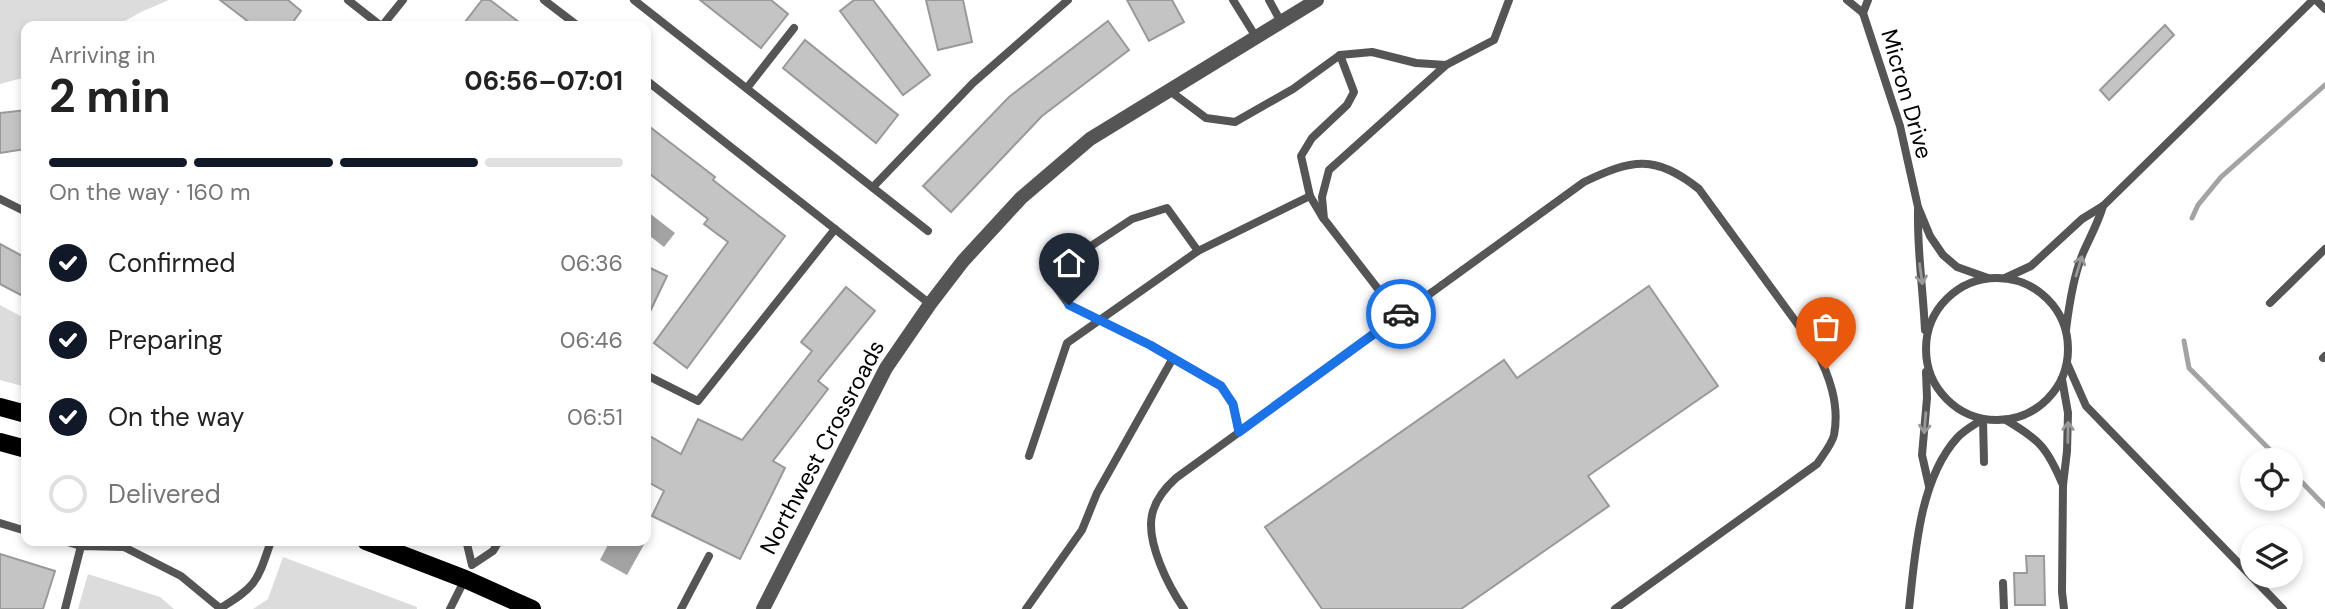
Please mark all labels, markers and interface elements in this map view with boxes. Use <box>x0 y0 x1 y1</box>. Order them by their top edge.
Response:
street label: Micron Drive <box>1874 26 1940 162</box>
text: Arriving in <box>49 40 155 70</box>
text: 06:56–07:01 <box>464 64 623 98</box>
text: 2 min <box>49 66 171 126</box>
text: On the way · 160 m <box>49 177 250 207</box>
pin <box>1039 233 1099 305</box>
icon: check <box>49 244 87 282</box>
icon: home <box>1050 244 1088 282</box>
text: Confirmed <box>108 246 235 280</box>
text: 06:36 <box>560 248 623 278</box>
one-way arrow <box>2073 256 2086 278</box>
one-way arrow <box>1915 262 1928 285</box>
courier <box>1366 279 1436 349</box>
icon: car <box>1382 295 1420 333</box>
pin <box>1796 297 1856 369</box>
icon: bag <box>1807 308 1845 346</box>
icon: check <box>49 321 87 359</box>
text: Preparing <box>108 323 223 357</box>
text: 06:46 <box>560 325 623 355</box>
street label: Northwest Crossroads <box>753 335 891 559</box>
icon: check <box>49 398 87 436</box>
text: On the way <box>108 400 244 434</box>
text: 06:51 <box>567 402 623 432</box>
one-way arrow <box>1918 412 1931 434</box>
one-way arrow <box>2061 420 2074 443</box>
map controls <box>2240 448 2303 588</box>
button: locate <box>2240 448 2303 511</box>
text: Delivered <box>108 477 221 511</box>
button: layers <box>2240 525 2303 588</box>

